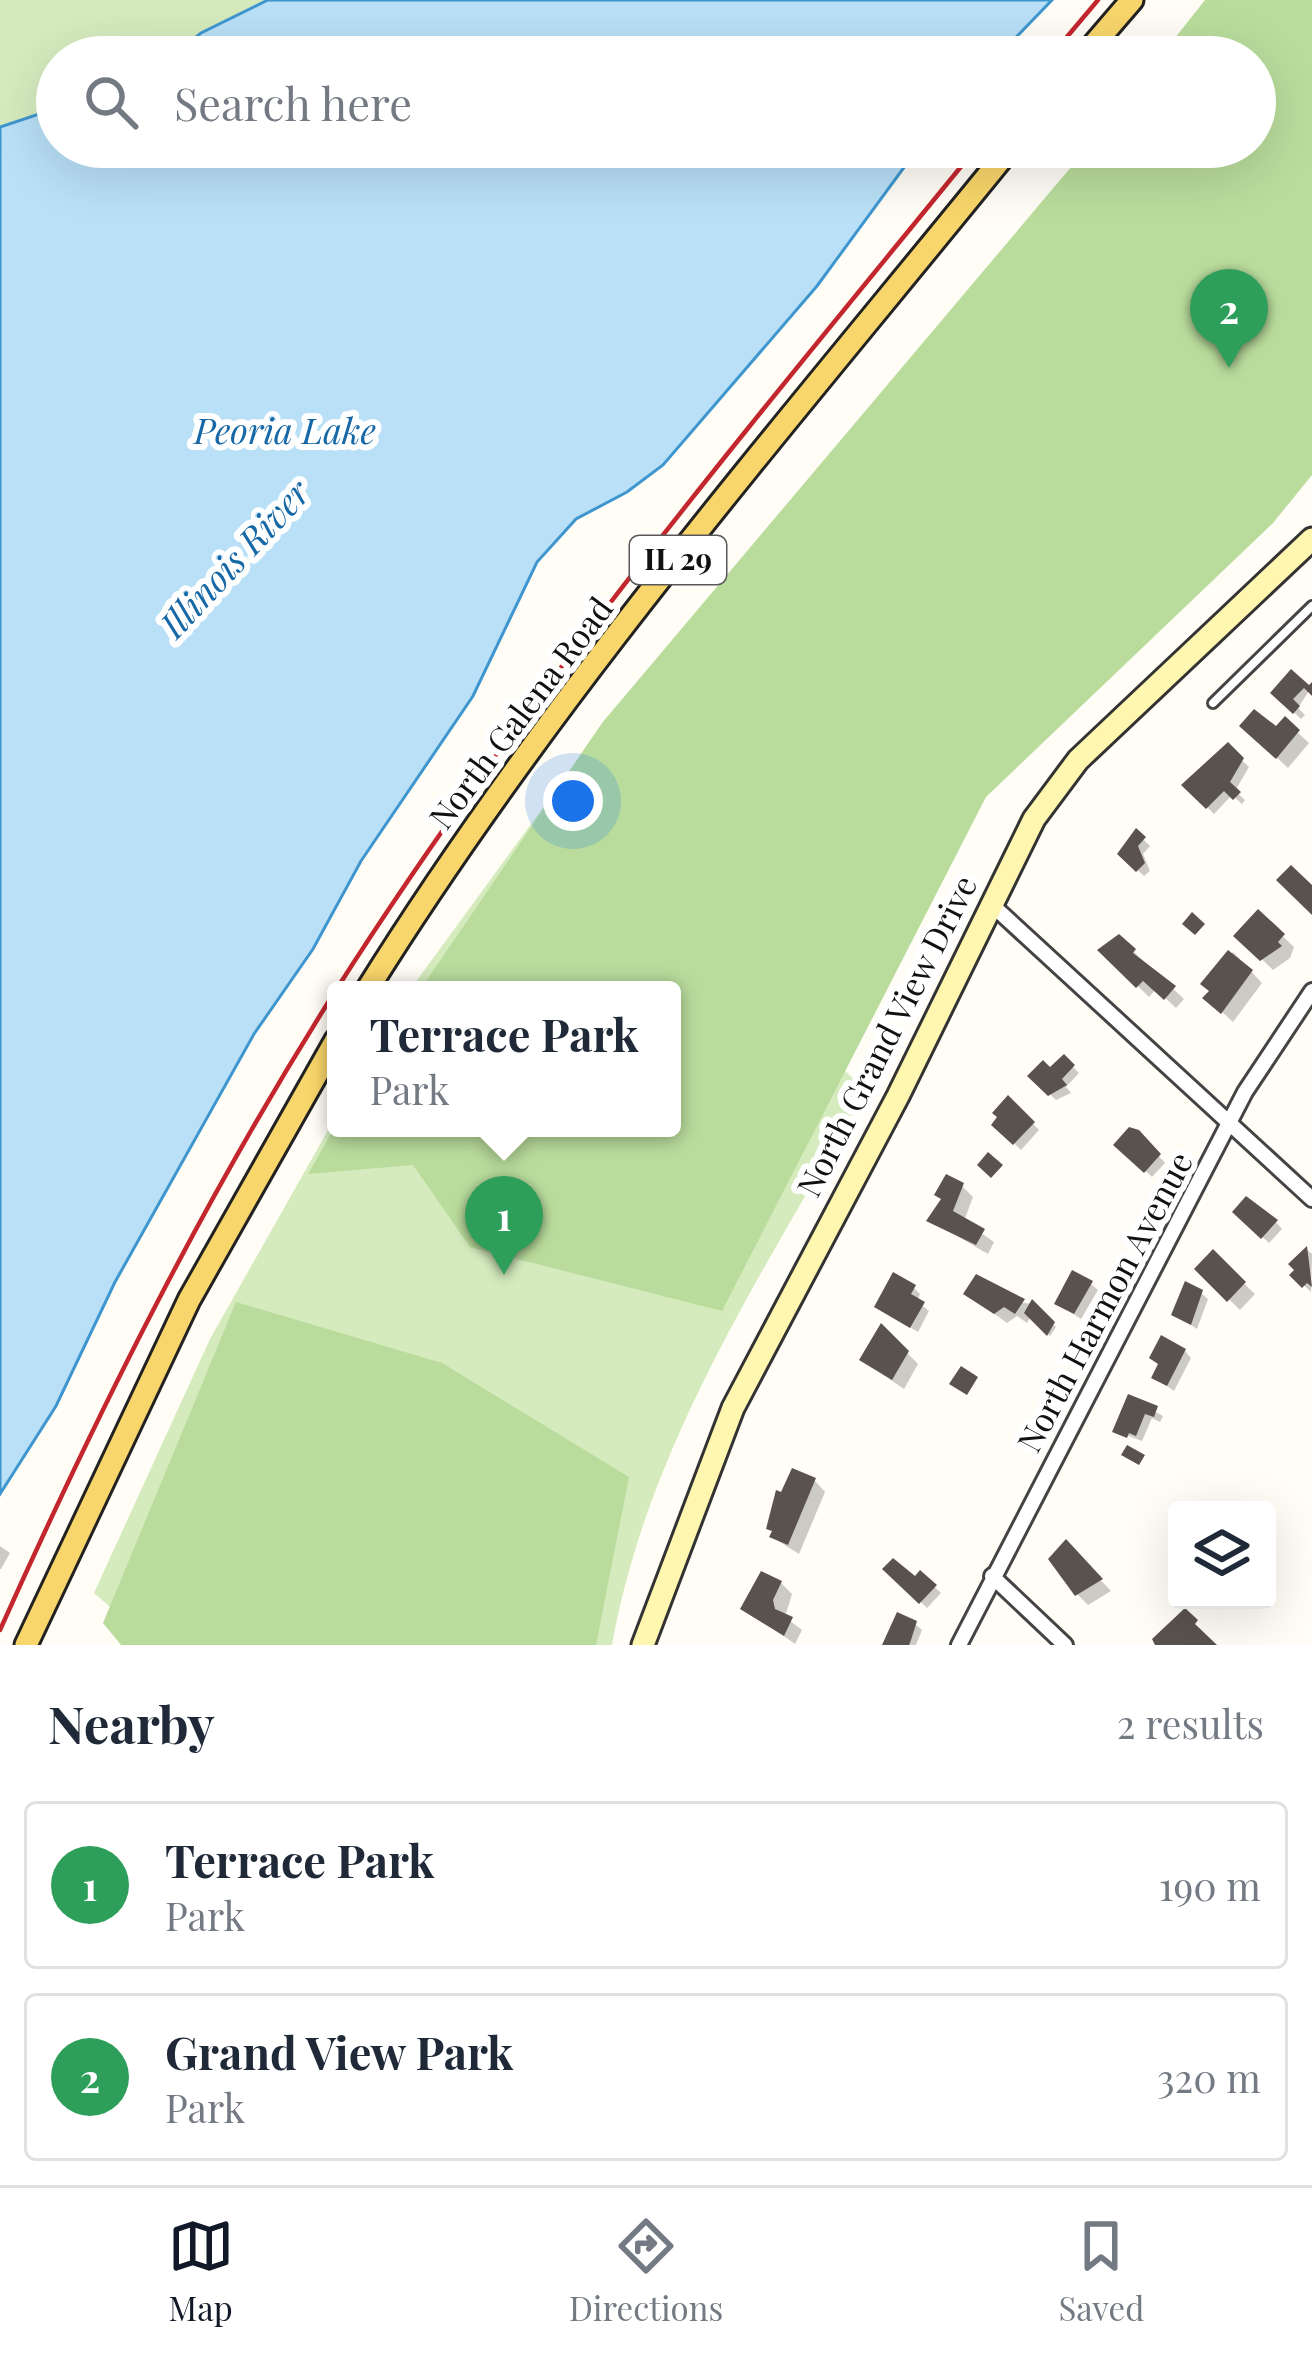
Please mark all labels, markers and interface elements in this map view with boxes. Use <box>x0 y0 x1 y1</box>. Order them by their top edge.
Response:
search box <box>36 36 1276 168</box>
icon: search <box>78 69 144 135</box>
text: Search here <box>174 72 412 132</box>
pin: 2 <box>1190 269 1268 368</box>
water label: Peoria Lake <box>192 405 376 453</box>
water label: Illinois River <box>147 467 320 648</box>
road number: IL 29 <box>630 536 726 584</box>
street label: North Galena Road <box>418 587 621 836</box>
your location <box>543 771 603 831</box>
street label: North Grand View Drive <box>785 867 985 1203</box>
popup <box>327 981 681 1137</box>
text: Terrace Park <box>369 1003 639 1063</box>
text: Park <box>369 1063 449 1115</box>
street label: North Harmon Avenue <box>1005 1143 1201 1459</box>
pin: 1 <box>465 1176 543 1275</box>
map controls <box>1168 1501 1276 1609</box>
button: layers <box>1168 1501 1276 1609</box>
text: Nearby <box>48 1689 214 1757</box>
text: 2 results <box>1117 1697 1264 1749</box>
text: Terrace Park <box>165 1829 434 1889</box>
text: 1 <box>83 1859 97 1911</box>
text: 190 m <box>1159 1859 1261 1911</box>
text: Park <box>165 1889 245 1941</box>
text: Grand View Park <box>165 2021 513 2081</box>
text: 2 <box>80 2051 100 2103</box>
text: 320 m <box>1157 2051 1261 2103</box>
text: Park <box>165 2081 245 2133</box>
tab: Map <box>168 2213 234 2329</box>
tab: Directions <box>569 2213 723 2329</box>
tab: Saved <box>1059 2213 1144 2329</box>

